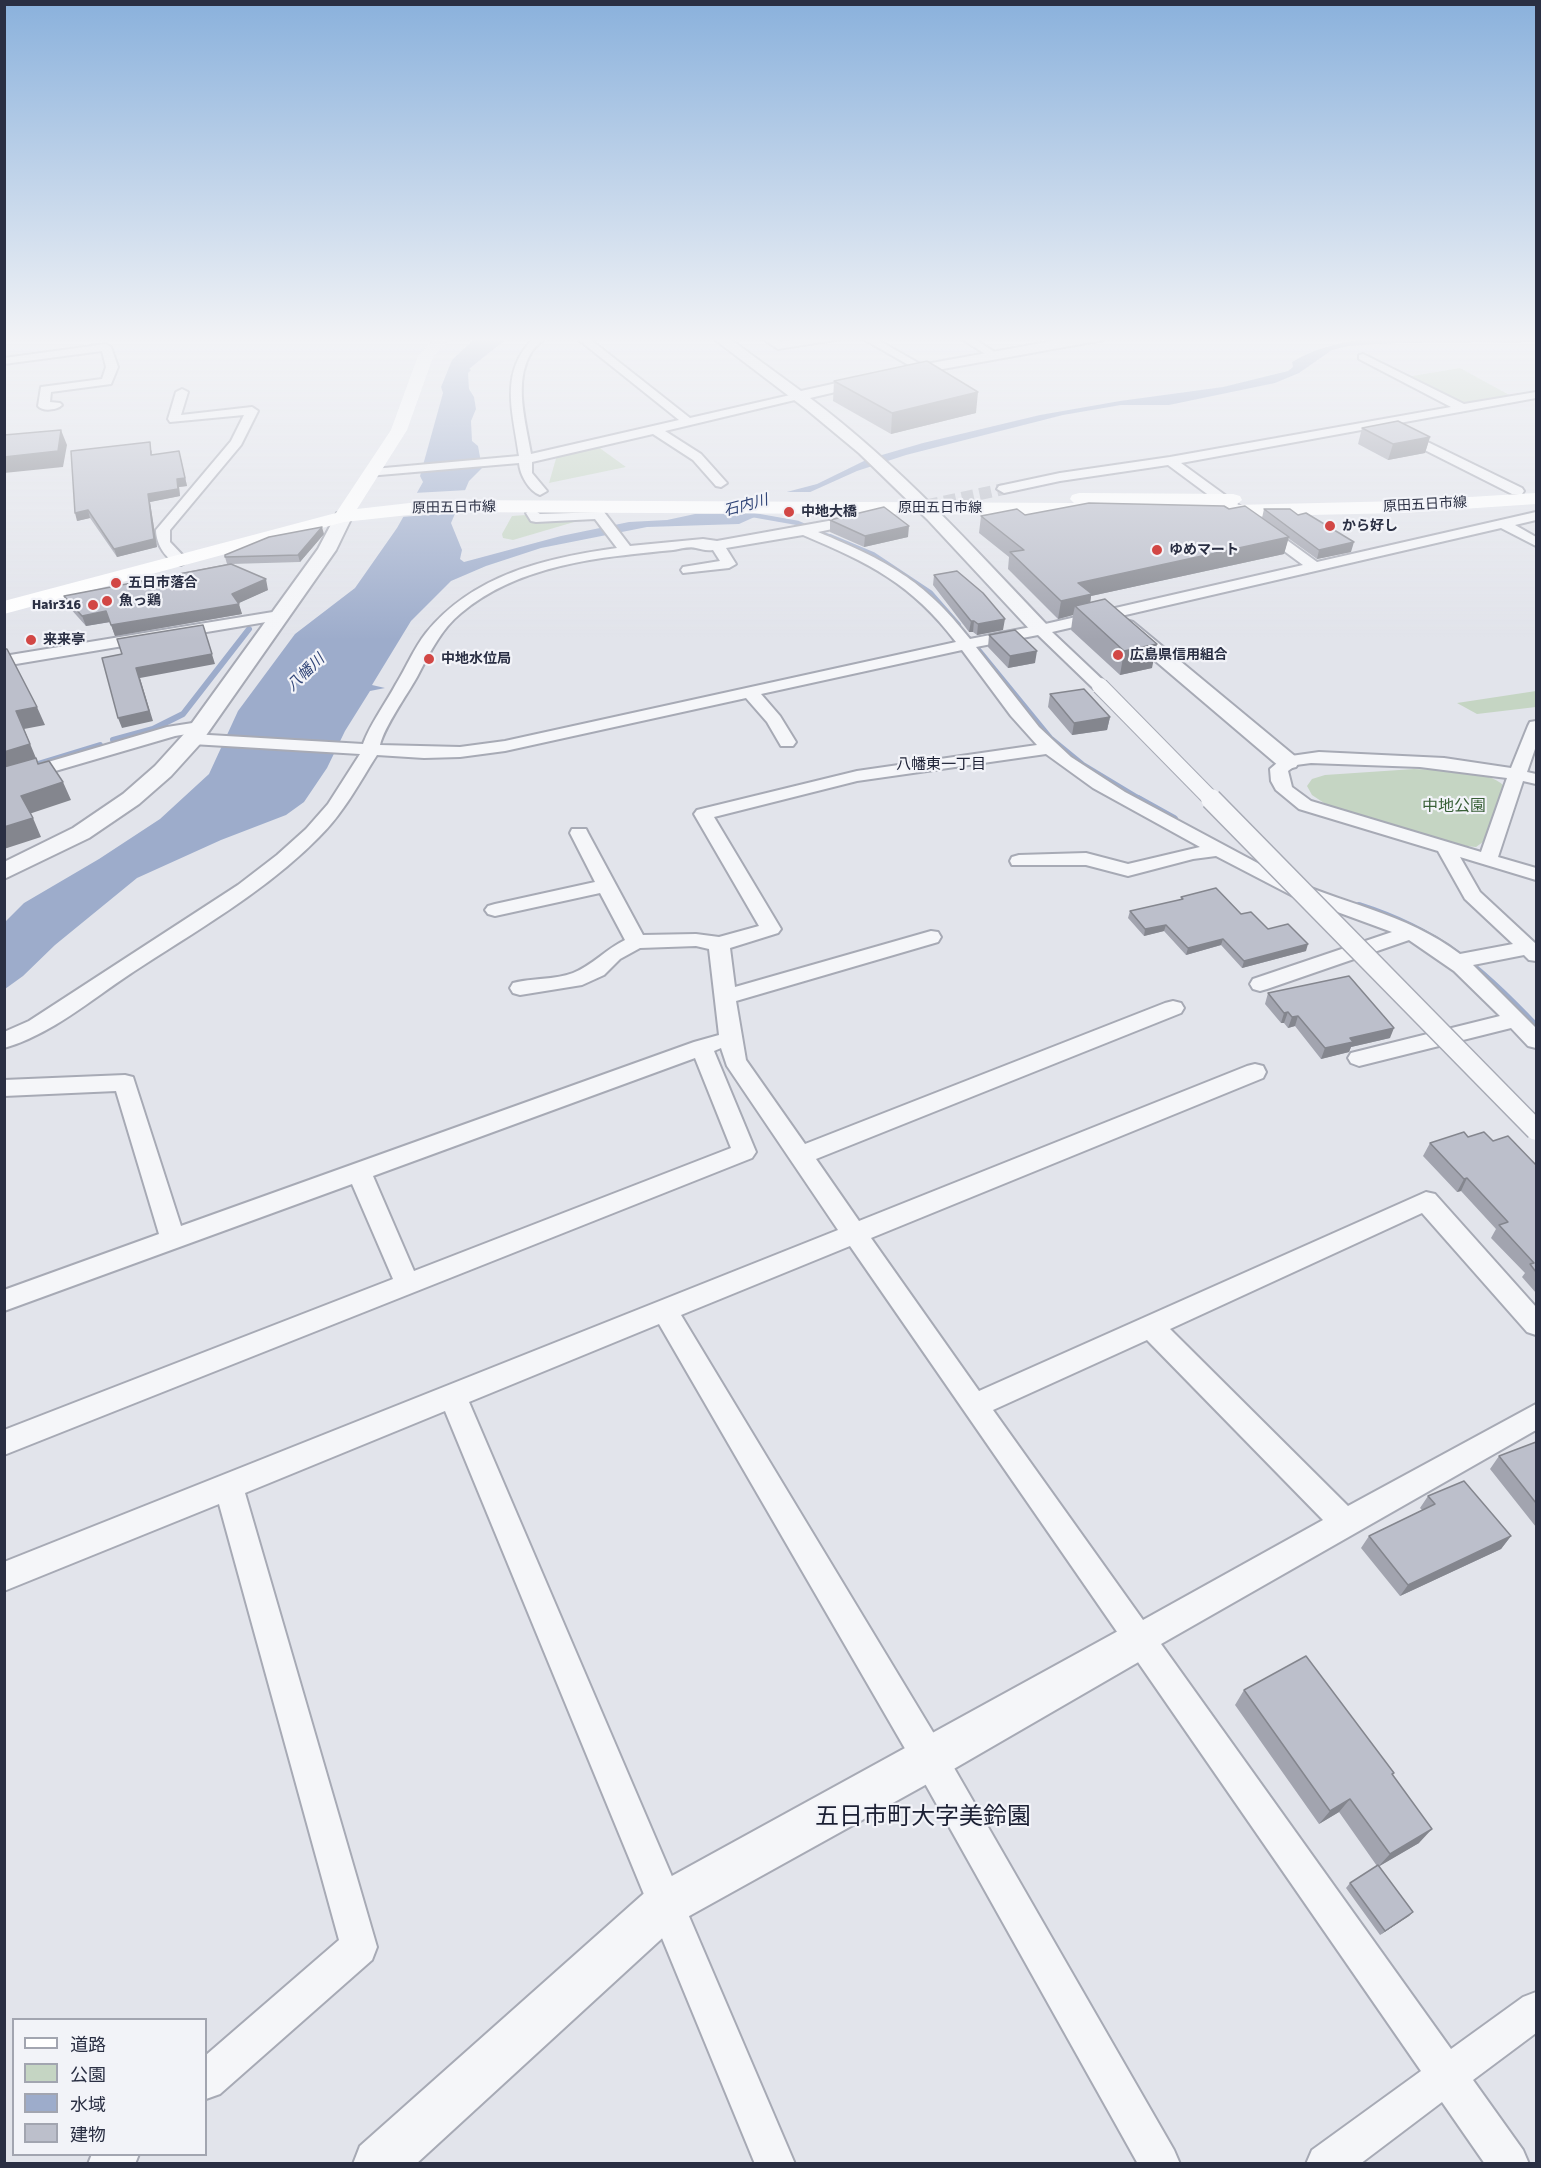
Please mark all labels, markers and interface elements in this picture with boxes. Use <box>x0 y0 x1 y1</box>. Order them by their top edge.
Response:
water label: 石内川 <box>722 491 770 521</box>
street label: 原田五日市線 <box>1383 494 1467 516</box>
street label: 原田五日市線 <box>412 499 496 517</box>
street label: 原田五日市線 <box>898 500 982 516</box>
place label: 中地大橋 <box>801 504 857 520</box>
marker: 中地大橋 <box>782 505 796 519</box>
place label: から好し <box>1342 518 1398 534</box>
marker: から好し <box>1323 519 1337 533</box>
place label: ゆめマート <box>1169 542 1239 558</box>
marker: ゆめマート <box>1150 543 1164 557</box>
place label: 五日市落合 <box>128 575 198 591</box>
marker: 五日市落合 <box>109 576 123 590</box>
place label: 魚っ鶏 <box>119 593 161 609</box>
marker: 魚っ鶏 <box>100 594 114 608</box>
place label: Hair316 <box>32 597 81 613</box>
marker: Hair316 <box>86 598 100 612</box>
place label: 来来亭 <box>43 632 85 648</box>
marker: 来来亭 <box>24 633 38 647</box>
place label: 広島県信用組合 <box>1130 647 1228 663</box>
marker: 広島県信用組合 <box>1111 648 1125 662</box>
water label: 八幡川 <box>284 651 328 695</box>
place label: 中地水位局 <box>441 651 511 667</box>
marker: 中地水位局 <box>422 652 436 666</box>
district label: 八幡東一丁目 <box>896 756 986 774</box>
park label: 中地公園 <box>1422 797 1486 817</box>
district label: 五日市町大字美鈴園 <box>815 1804 1031 1832</box>
legend <box>12 2018 207 2156</box>
text: 道路 <box>70 2034 106 2056</box>
text: 公園 <box>70 2064 106 2086</box>
text: 水域 <box>70 2094 106 2116</box>
text: 建物 <box>70 2124 106 2146</box>

